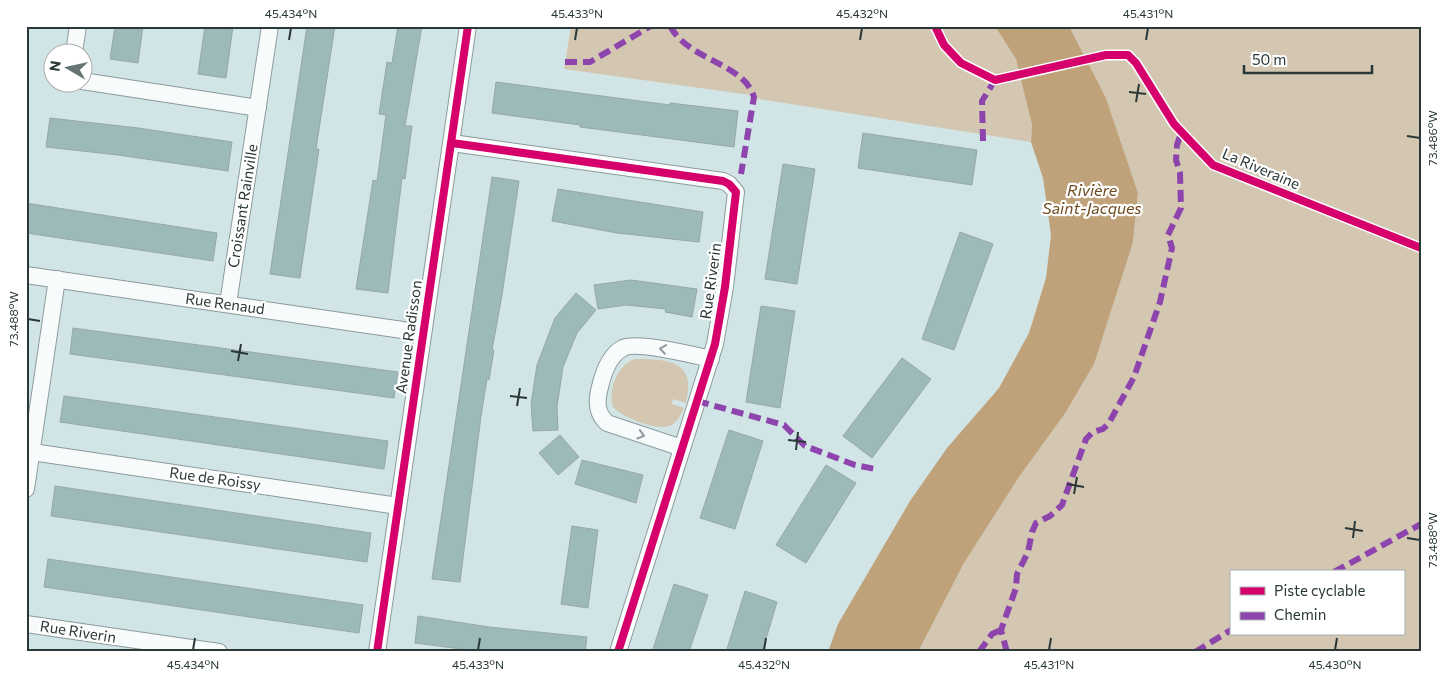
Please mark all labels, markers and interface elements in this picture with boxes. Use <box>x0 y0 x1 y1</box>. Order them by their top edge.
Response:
text: 45.434°N <box>265 6 317 20</box>
text: 45.433°N <box>551 6 603 20</box>
text: 45.432°N <box>836 6 888 20</box>
text: 45.431°N <box>1123 6 1173 20</box>
north arrow <box>42 42 92 92</box>
scale bar <box>1244 42 1372 74</box>
text: 50 m <box>1252 50 1286 68</box>
text: N <box>45 59 64 72</box>
text: 73.486°W <box>1425 110 1439 166</box>
street label: Croissant Rainville <box>223 143 261 269</box>
street label: La Riveraine <box>1220 144 1303 193</box>
water label: Rivière Saint-Jacques <box>1042 180 1142 217</box>
street label: Rue Riverin <box>696 242 724 320</box>
street label: Avenue Radisson <box>391 279 425 395</box>
street label: Rue Renaud <box>184 289 266 317</box>
text: 73.488°W <box>6 291 20 347</box>
one-way arrow <box>658 345 667 355</box>
one-way arrow <box>636 429 644 439</box>
street label: Rue de Roissy <box>168 463 262 493</box>
text: 73.488°W <box>1425 512 1439 568</box>
legend <box>1230 570 1404 636</box>
text: Piste cyclable <box>1274 581 1366 599</box>
text: Chemin <box>1274 605 1326 623</box>
street label: Rue Riverin <box>39 616 118 646</box>
text: 45.434°N <box>167 657 219 671</box>
text: 45.433°N <box>452 657 504 671</box>
text: 45.432°N <box>738 657 790 671</box>
text: 45.431°N <box>1024 657 1074 671</box>
text: 45.430°N <box>1308 657 1362 671</box>

